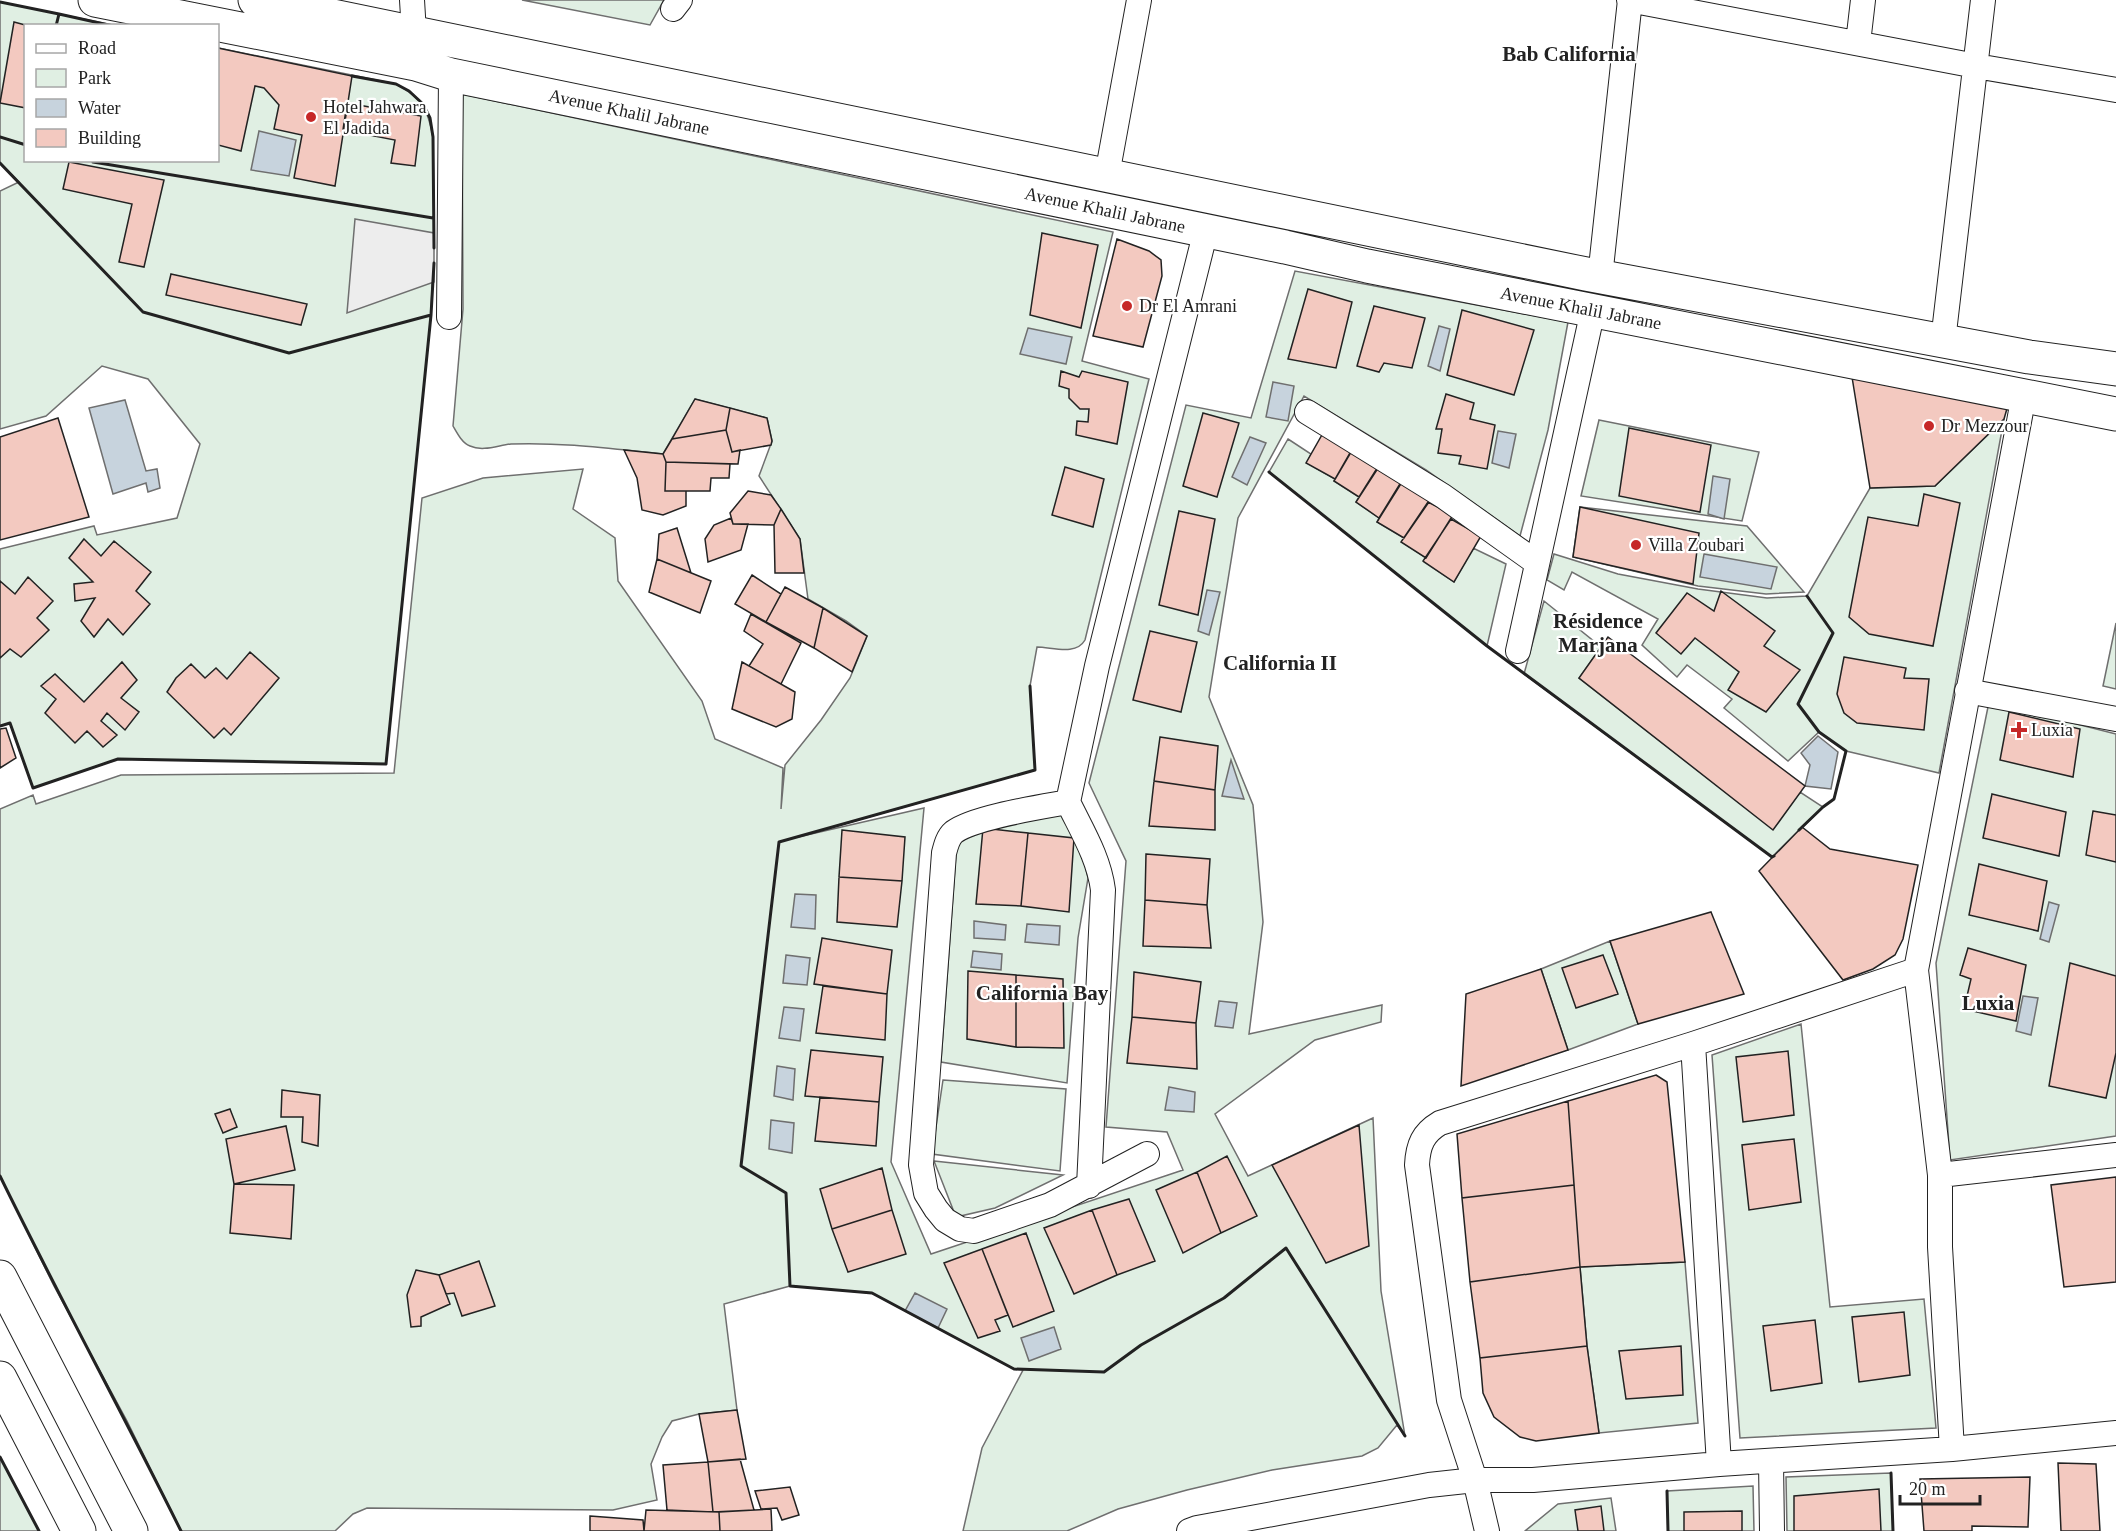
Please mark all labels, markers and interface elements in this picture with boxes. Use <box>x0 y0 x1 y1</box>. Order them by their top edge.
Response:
legend <box>24 24 219 162</box>
text: Road <box>78 38 116 58</box>
district label: Bab California <box>1502 42 1636 66</box>
text: Park <box>78 68 111 88</box>
street label: Avenue Khalil Jabrane <box>547 85 711 139</box>
place label: Hotel Jahwara El Jadida <box>323 97 426 138</box>
text: Water <box>78 98 121 118</box>
marker: Hotel Jahwara El Jadida <box>304 110 318 124</box>
text: Building <box>78 128 141 148</box>
street label: Avenue Khalil Jabrane <box>1023 183 1187 237</box>
street label: Avenue Khalil Jabrane <box>1499 283 1663 333</box>
place label: Dr El Amrani <box>1139 296 1237 316</box>
marker: Dr El Amrani <box>1120 299 1134 313</box>
place label: Dr Mezzour <box>1941 416 2028 436</box>
marker: Dr Mezzour <box>1922 419 1936 433</box>
place label: Villa Zoubari <box>1648 535 1744 555</box>
marker: Villa Zoubari <box>1629 538 1643 552</box>
district label: Résidence Marjana <box>1553 609 1643 657</box>
district label: California II <box>1223 651 1337 675</box>
place label: Luxia <box>2031 720 2073 740</box>
marker: Luxia <box>2012 723 2026 737</box>
district label: California Bay <box>976 981 1109 1005</box>
district label: Luxia <box>1962 991 2015 1015</box>
scale bar <box>1900 1468 1980 1506</box>
text: 20 m <box>1909 1479 1946 1499</box>

